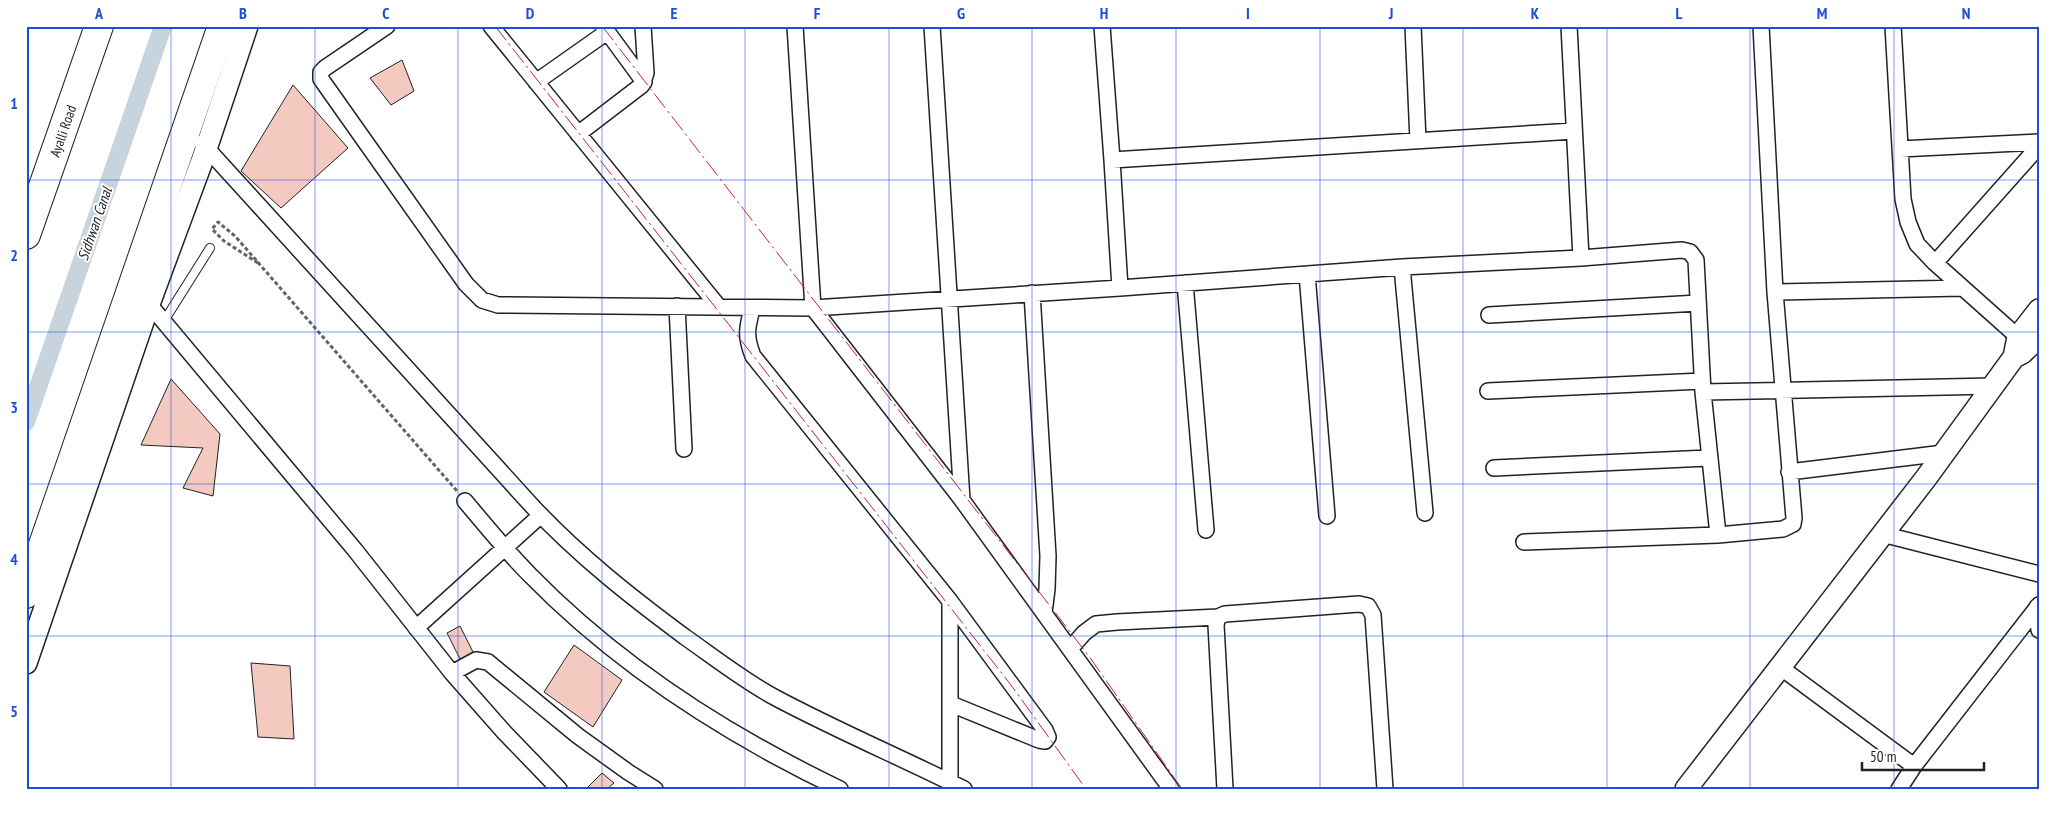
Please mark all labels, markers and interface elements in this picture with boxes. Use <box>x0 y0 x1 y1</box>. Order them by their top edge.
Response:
text: A <box>94 3 104 23</box>
text: B <box>239 3 247 23</box>
text: C <box>382 3 390 23</box>
text: D <box>526 3 535 23</box>
text: E <box>671 3 678 23</box>
text: F <box>814 3 821 23</box>
text: G <box>957 3 965 23</box>
text: H <box>1100 3 1108 23</box>
text: I <box>1246 3 1250 23</box>
text: J <box>1388 3 1393 23</box>
text: K <box>1531 3 1540 23</box>
text: L <box>1676 3 1683 23</box>
text: M <box>1817 3 1827 23</box>
text: N <box>1962 3 1970 23</box>
text: 1 <box>10 93 18 113</box>
street label: Ayalli Road <box>46 103 80 159</box>
water label: Sidhwan Canal <box>73 183 116 263</box>
text: 2 <box>10 245 18 265</box>
text: 3 <box>10 397 18 417</box>
text: 4 <box>10 549 18 569</box>
text: 5 <box>10 701 18 721</box>
scale bar <box>1862 740 1985 772</box>
text: 50 m <box>1870 747 1896 766</box>

